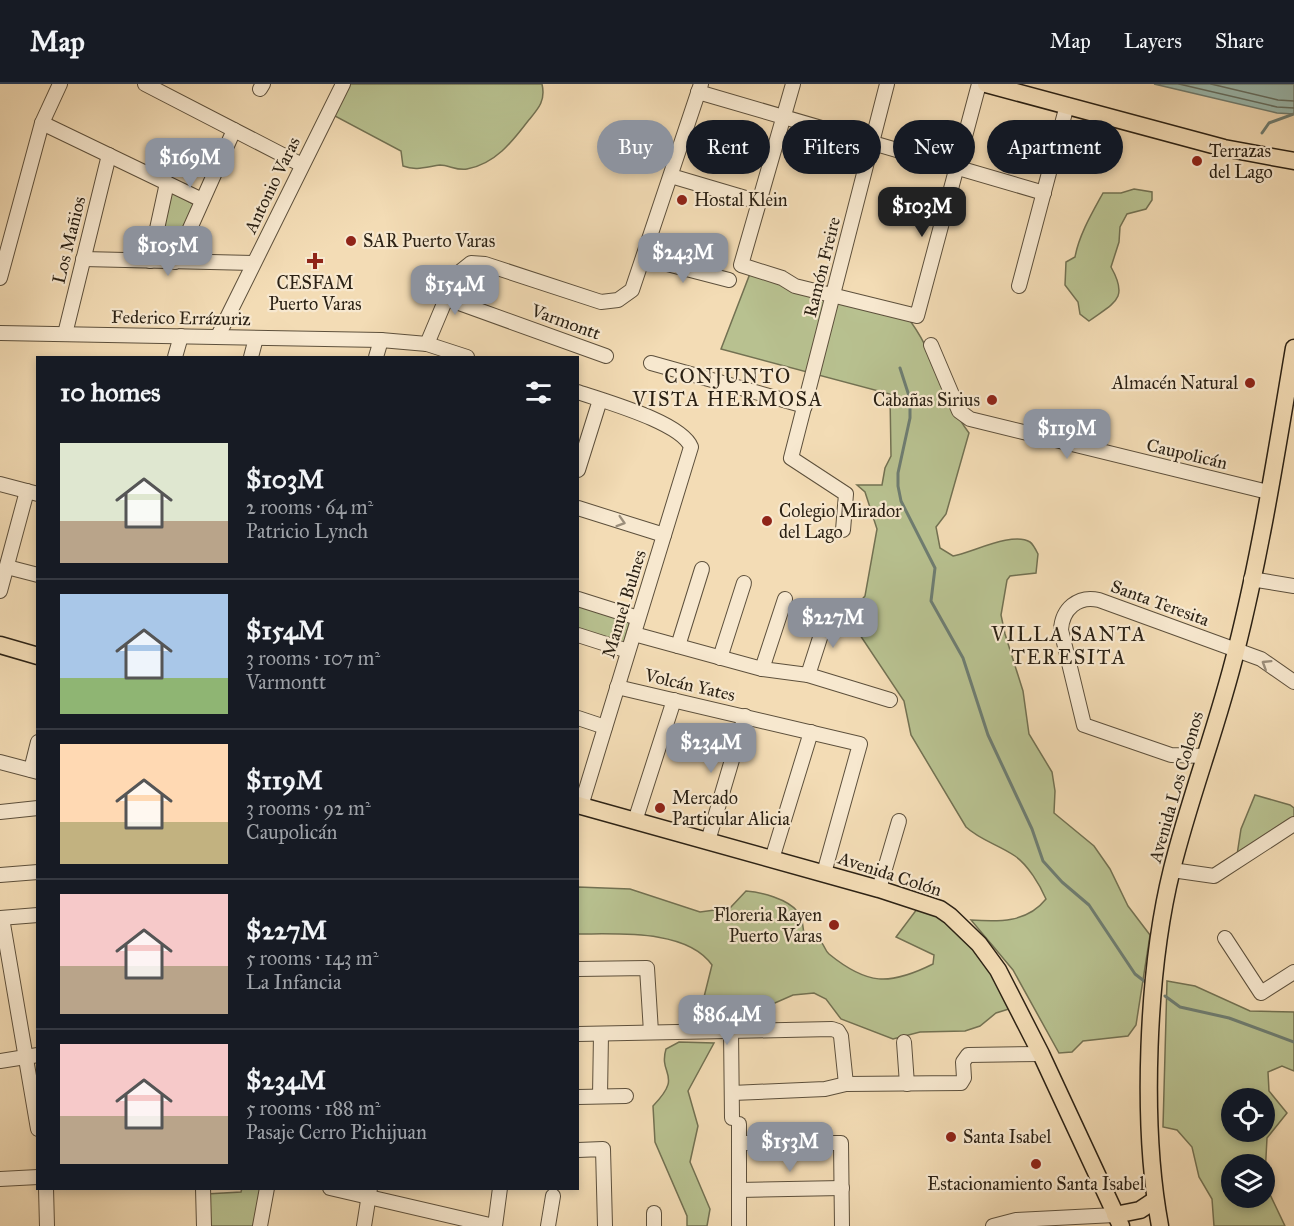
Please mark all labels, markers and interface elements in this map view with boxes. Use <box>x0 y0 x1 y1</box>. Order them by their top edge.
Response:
text: Map <box>30 24 85 59</box>
text: Map <box>1050 28 1091 54</box>
text: Layers <box>1124 28 1182 54</box>
text: Share <box>1215 28 1264 54</box>
chip: Buy <box>597 120 674 174</box>
chip: Rent <box>686 120 770 174</box>
chip: Filters <box>782 120 881 174</box>
chip: New <box>893 120 975 174</box>
chip: Apartment <box>987 120 1123 174</box>
street label: Antonio Varas <box>239 133 305 238</box>
pin: $169M <box>148 138 232 189</box>
place label: Terrazas del Lago <box>1209 140 1273 184</box>
text: $169M <box>159 145 221 169</box>
marker: Terrazas del Lago <box>1190 154 1204 168</box>
pin: $103M <box>880 187 964 238</box>
place label: Hostal Klein <box>694 189 788 211</box>
marker: Hostal Klein <box>675 193 689 207</box>
street label: Los Mañios <box>48 194 90 286</box>
text: $103M <box>892 194 952 218</box>
street label: Ramón Freire <box>799 215 845 319</box>
pin: $105M <box>126 226 210 277</box>
place label: SAR Puerto Varas <box>363 230 495 252</box>
text: $105M <box>137 233 199 257</box>
pin: $243M <box>641 233 725 284</box>
marker: SAR Puerto Varas <box>344 234 358 248</box>
text: $243M <box>652 240 714 264</box>
marker: CESFAM Puerto Varas <box>306 252 324 270</box>
pin: $154M <box>413 265 497 316</box>
place label: CESFAM Puerto Varas <box>268 272 362 315</box>
text: $154M <box>425 272 485 296</box>
street label: Varmontt <box>527 299 604 345</box>
street label: Federico Errázuriz <box>111 306 251 330</box>
district label: CONJUNTO VISTA HERMOSA <box>632 364 823 411</box>
place label: Almacén Natural <box>1111 372 1238 394</box>
text: 10 homes <box>60 376 161 408</box>
icon: filters <box>522 376 555 409</box>
marker: Almacén Natural <box>1243 376 1257 390</box>
place label: Cabañas Sirius <box>873 389 980 411</box>
marker: Cabañas Sirius <box>985 393 999 407</box>
pin: $119M <box>1025 409 1109 460</box>
text: $119M <box>1037 416 1097 440</box>
street label: Caupolicán <box>1144 434 1230 474</box>
text: $103M <box>246 463 324 495</box>
icon: home <box>108 467 180 539</box>
text: 2 rooms · 64 m² <box>246 495 373 519</box>
place label: Colegio Mirador del Lago <box>779 500 902 544</box>
marker: Colegio Mirador del Lago <box>760 514 774 528</box>
one-way arrow <box>615 515 626 527</box>
text: Patricio Lynch <box>246 519 368 543</box>
street label: Manuel Bulnes <box>597 547 651 661</box>
street label: Santa Teresita <box>1108 575 1213 631</box>
pin: $227M <box>791 598 875 649</box>
text: $227M <box>802 605 864 629</box>
text: $154M <box>246 614 324 646</box>
icon: home <box>108 618 180 690</box>
district label: VILLA SANTA TERESITA <box>990 622 1147 669</box>
text: 3 rooms · 107 m² <box>246 646 380 670</box>
one-way arrow <box>1262 660 1273 671</box>
street label: Volcán Yates <box>642 664 737 706</box>
text: Varmontt <box>246 670 326 694</box>
street label: Avenida Los Colonos <box>1144 709 1208 866</box>
pin: $234M <box>669 723 753 774</box>
text: $234M <box>680 730 742 754</box>
text: $119M <box>246 764 323 796</box>
icon: home <box>108 768 180 840</box>
place label: Mercado Particular Alicia <box>672 787 790 830</box>
text: 3 rooms · 92 m² <box>246 796 371 820</box>
marker: Mercado Particular Alicia <box>653 801 667 815</box>
text: Caupolicán <box>246 820 337 844</box>
street label: Avenida Colón <box>834 847 945 901</box>
place label: Floreria Rayen Puerto Varas <box>713 904 822 947</box>
text: $227M <box>246 914 327 946</box>
icon: home <box>108 918 180 990</box>
marker: Floreria Rayen Puerto Varas <box>827 918 841 932</box>
text: 5 rooms · 143 m² <box>246 946 378 970</box>
text: La Infancia <box>246 970 341 994</box>
pin: $86.4M <box>678 995 776 1046</box>
text: $86.4M <box>693 1002 762 1026</box>
text: $234M <box>246 1064 326 1096</box>
icon: home <box>108 1068 180 1140</box>
map controls <box>1221 1088 1275 1208</box>
button: locate <box>1221 1088 1275 1142</box>
text: 5 rooms · 188 m² <box>246 1096 381 1120</box>
text: Pasaje Cerro Pichijuan <box>246 1120 427 1144</box>
pin: $153M <box>748 1122 832 1173</box>
place label: Santa Isabel <box>963 1126 1051 1148</box>
text: $153M <box>761 1129 819 1153</box>
marker: Santa Isabel <box>944 1130 958 1144</box>
button: layers <box>1221 1154 1275 1208</box>
marker: Estacionamiento Santa Isabel <box>1029 1157 1043 1171</box>
place label: Estacionamiento Santa Isabel <box>927 1173 1145 1195</box>

